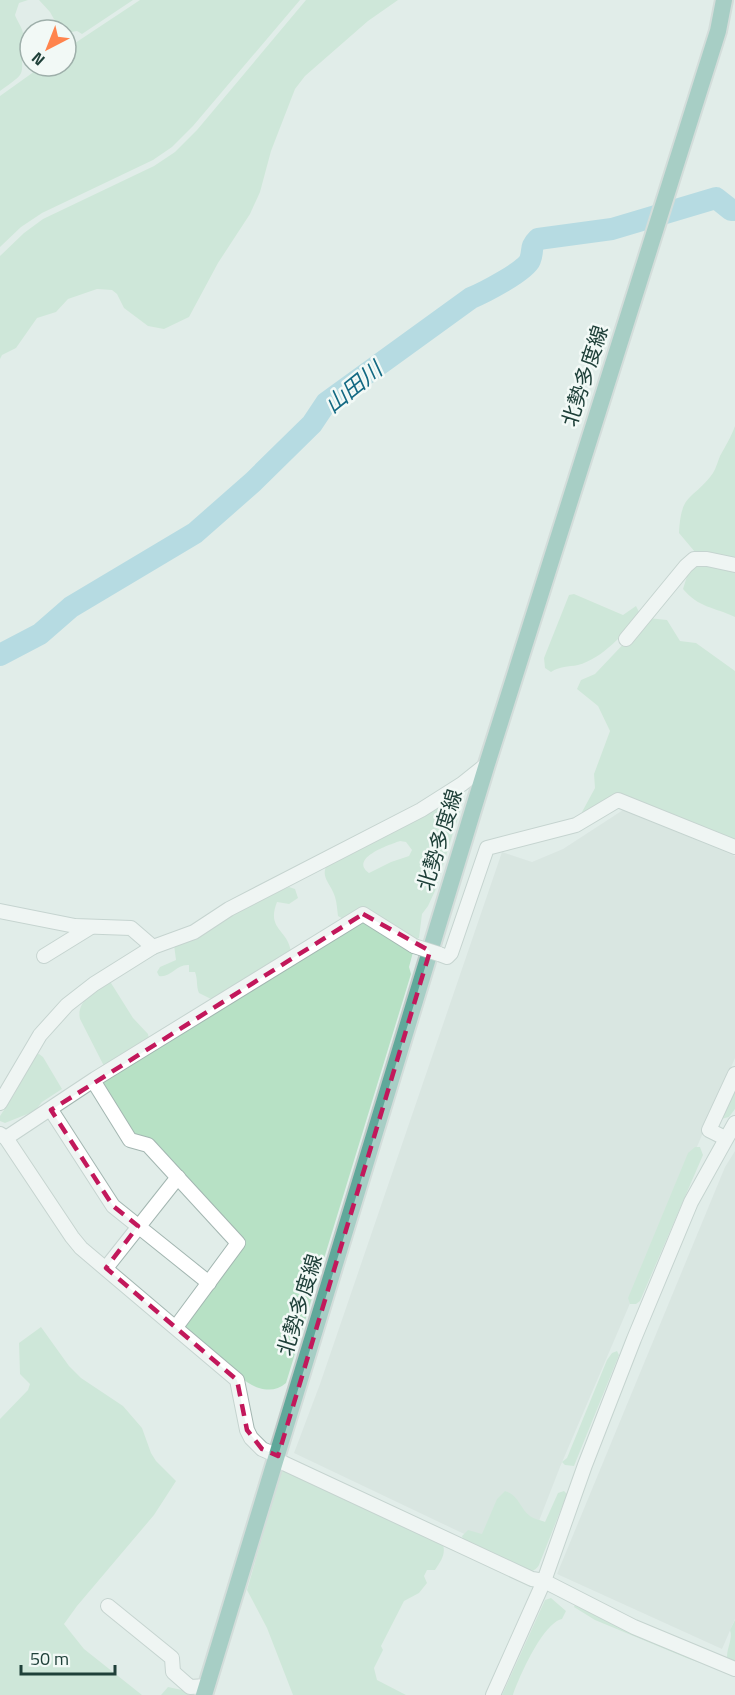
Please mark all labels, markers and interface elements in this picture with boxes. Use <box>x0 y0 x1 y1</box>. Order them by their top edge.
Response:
north arrow <box>18 18 78 78</box>
text: N <box>26 47 50 72</box>
street label: 北勢多度線 <box>553 321 615 431</box>
water label: 山田川 <box>317 352 391 421</box>
street label: 北勢多度線 <box>408 785 470 895</box>
street label: 北勢多度線 <box>268 1250 330 1360</box>
scale bar <box>21 1638 116 1676</box>
text: 50 m <box>30 1645 69 1672</box>

